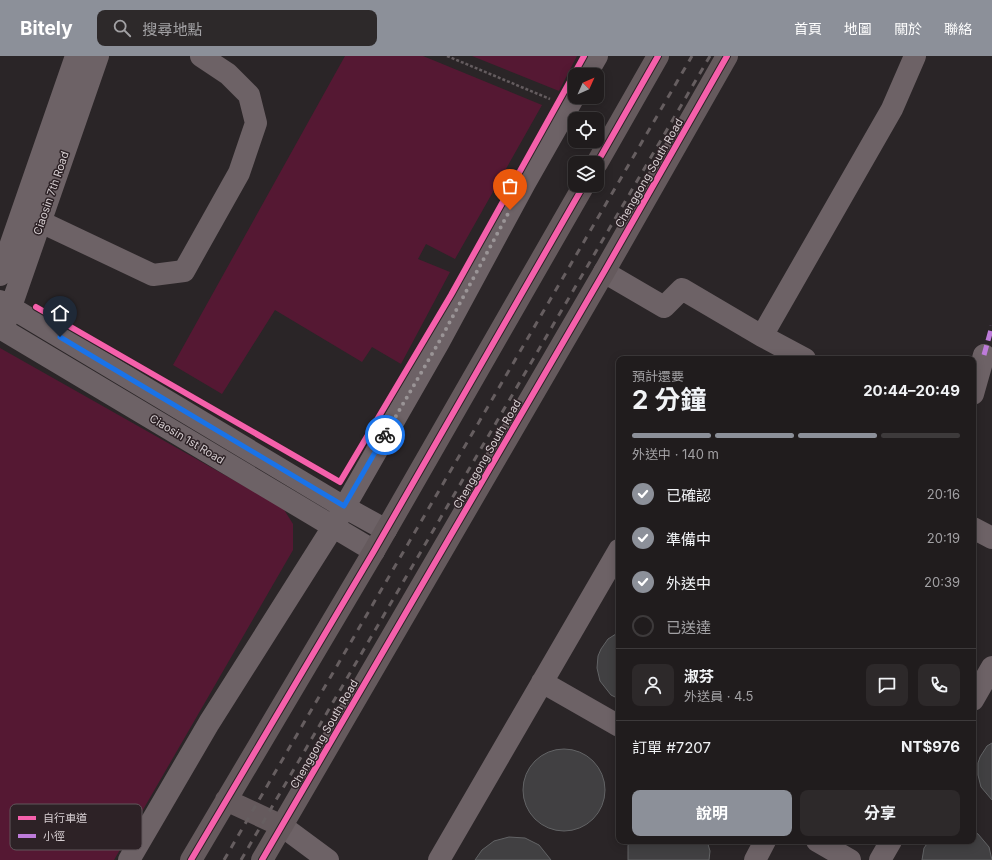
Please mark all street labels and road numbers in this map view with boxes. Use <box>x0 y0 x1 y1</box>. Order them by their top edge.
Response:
street label: Chenggong South Road <box>612 116 686 230</box>
street label: Ciaosin 7th Road <box>30 149 72 237</box>
street label: Chenggong South Road <box>450 397 524 511</box>
street label: Ciaosin 1st Road <box>147 411 227 467</box>
street label: Chenggong South Road <box>287 677 361 791</box>

